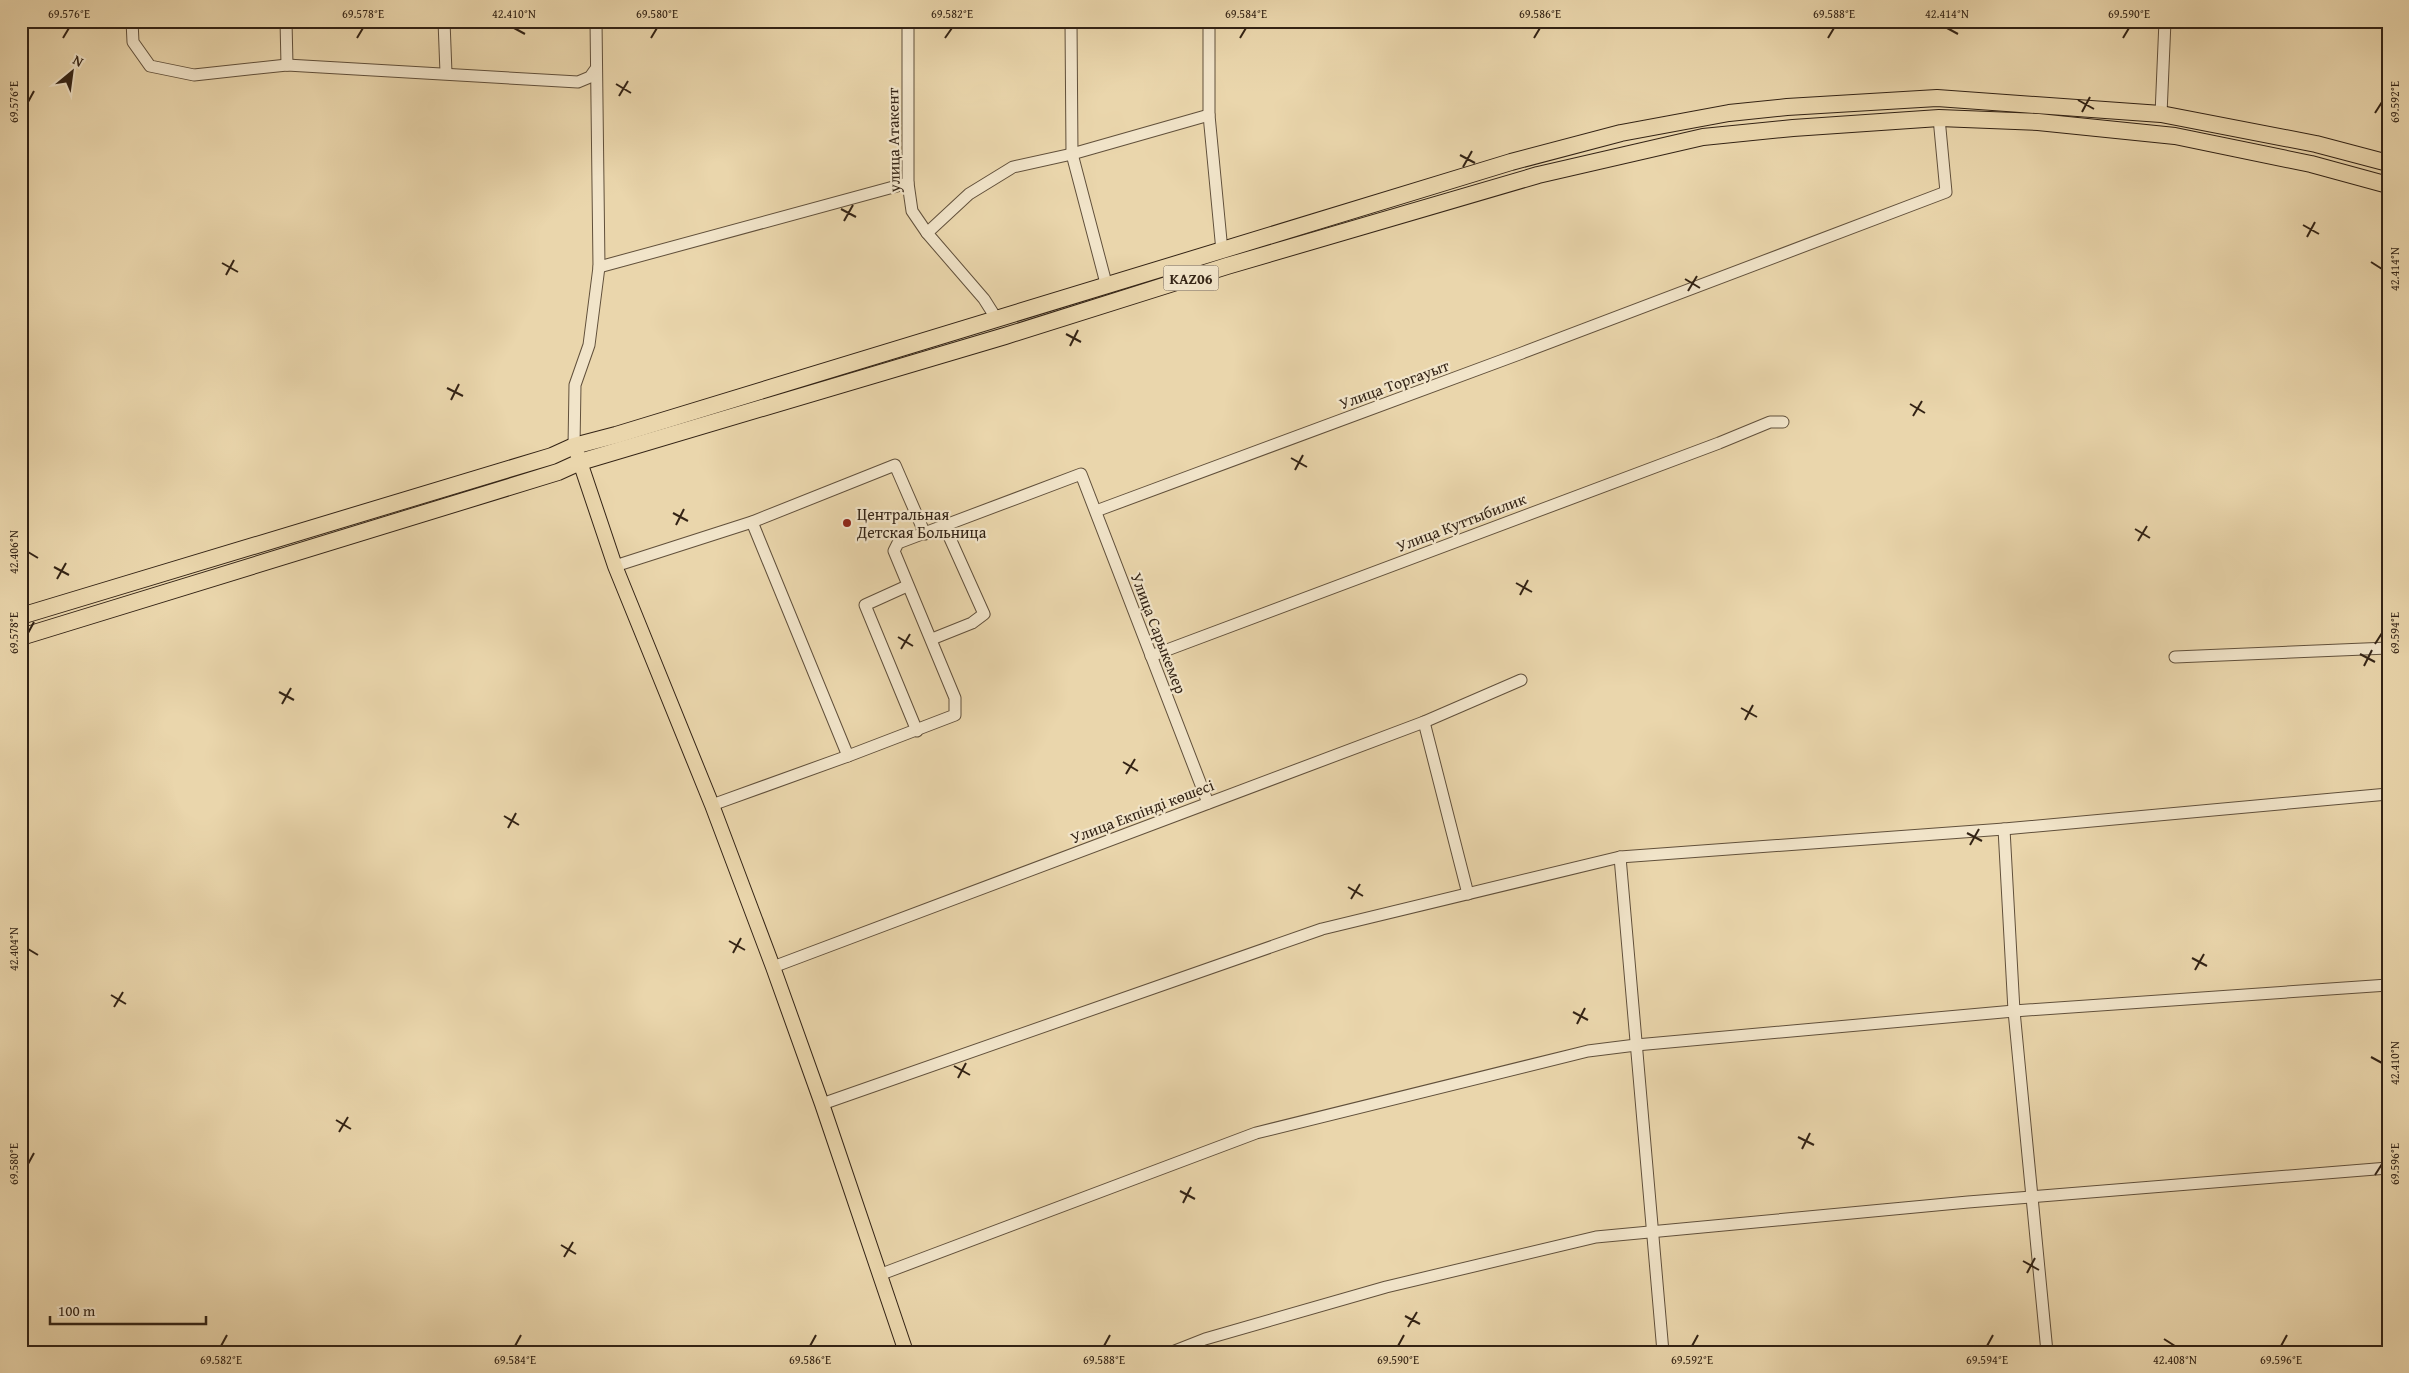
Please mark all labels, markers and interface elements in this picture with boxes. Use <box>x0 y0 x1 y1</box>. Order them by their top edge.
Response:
text: 69.576°E <box>48 5 90 22</box>
text: 69.578°E <box>342 5 384 22</box>
text: 42.410°N <box>492 5 536 22</box>
text: 69.580°E <box>636 5 678 22</box>
text: 69.582°E <box>931 5 973 22</box>
text: 69.584°E <box>1225 5 1267 22</box>
text: 69.586°E <box>1519 5 1561 22</box>
text: 69.588°E <box>1813 5 1855 22</box>
text: 42.414°N <box>1925 5 1969 22</box>
text: 69.590°E <box>2108 5 2150 22</box>
north arrow <box>48 48 98 98</box>
text: N <box>69 50 88 72</box>
text: 69.576°E <box>5 81 22 123</box>
text: 69.592°E <box>2386 81 2403 123</box>
street label: улица Атакент <box>880 87 906 194</box>
text: 42.414°N <box>2386 247 2403 291</box>
road number: KАZ06 <box>1164 266 1218 290</box>
street label: Улица Торгауыт <box>1336 353 1453 415</box>
street label: Улица Куттыбилик <box>1393 486 1530 558</box>
place label: Центральная Детская Больница <box>856 502 987 544</box>
marker: Центральная Детская Больница <box>841 517 853 529</box>
text: 42.406°N <box>5 530 22 574</box>
street label: Улица Сарыкемер <box>1125 569 1193 697</box>
text: 69.578°E <box>5 612 22 654</box>
text: 69.594°E <box>2386 612 2403 654</box>
street label: Улица Екпінді көшесі <box>1067 772 1218 849</box>
text: 42.404°N <box>5 927 22 971</box>
text: 42.410°N <box>2386 1041 2403 1085</box>
text: 69.580°E <box>5 1143 22 1185</box>
text: 69.596°E <box>2386 1143 2403 1185</box>
scale bar <box>50 1293 206 1325</box>
text: 100 m <box>58 1300 96 1321</box>
text: 69.582°E <box>200 1351 242 1368</box>
text: 69.584°E <box>494 1351 536 1368</box>
text: 69.586°E <box>789 1351 831 1368</box>
text: 69.588°E <box>1083 1351 1125 1368</box>
text: 69.590°E <box>1377 1351 1419 1368</box>
text: 69.592°E <box>1671 1351 1713 1368</box>
text: 69.594°E <box>1966 1351 2008 1368</box>
text: 42.408°N <box>2153 1351 2197 1368</box>
text: 69.596°E <box>2260 1351 2302 1368</box>

